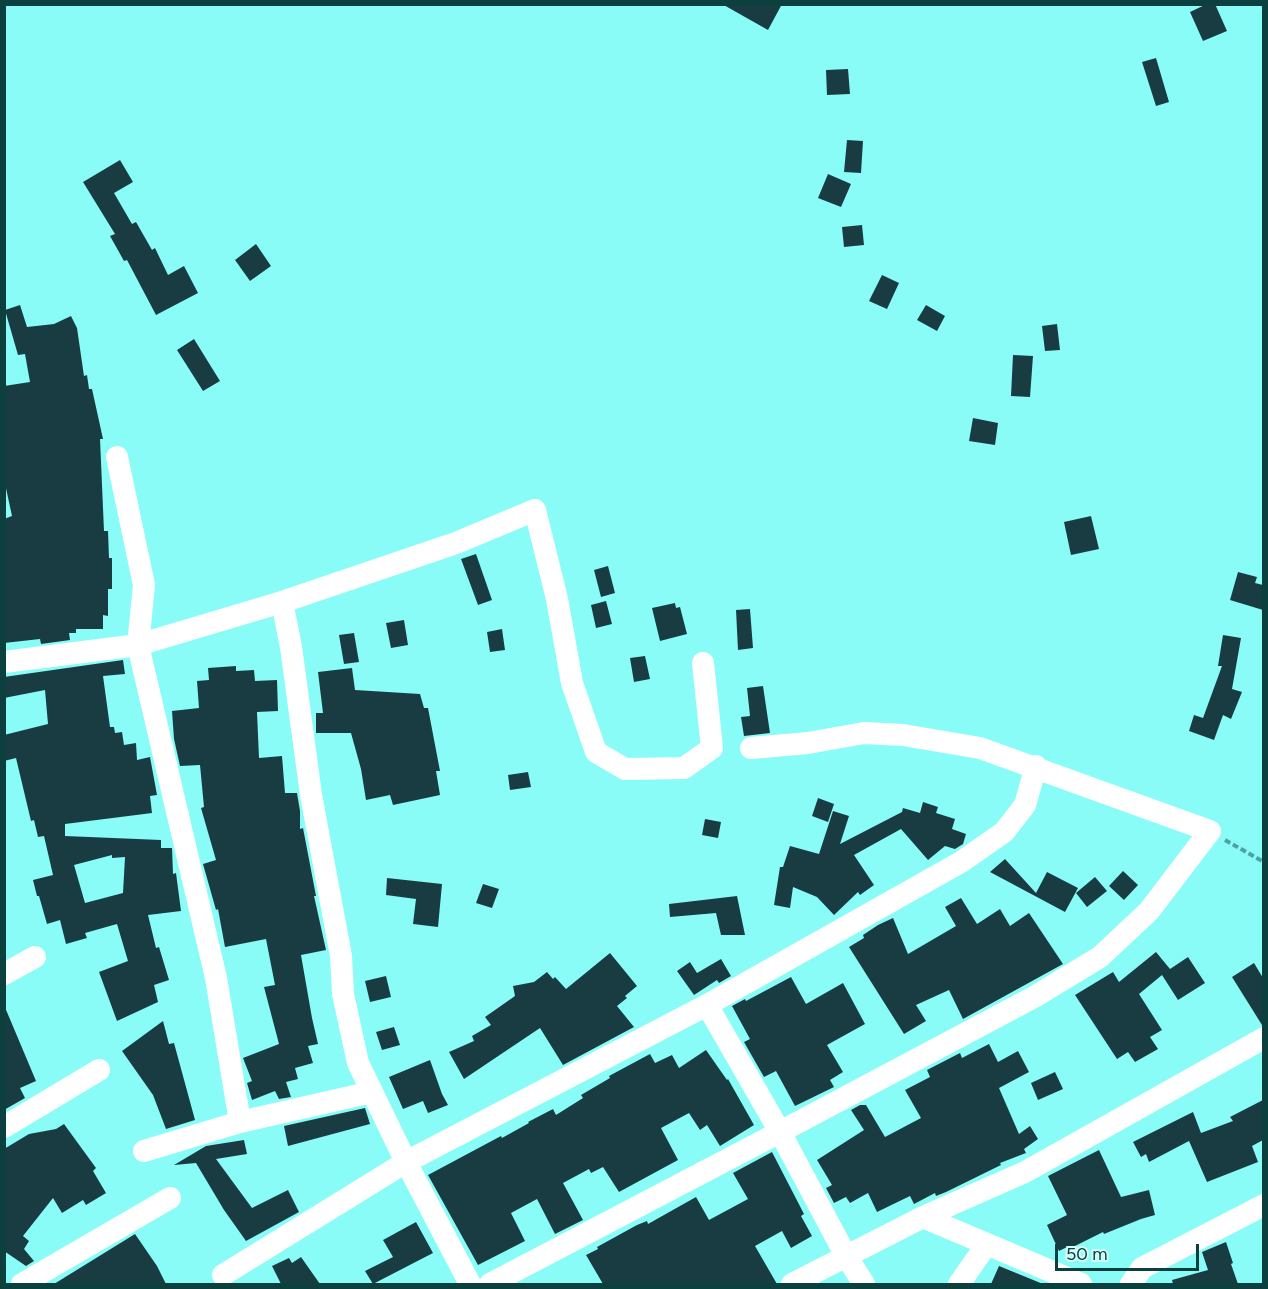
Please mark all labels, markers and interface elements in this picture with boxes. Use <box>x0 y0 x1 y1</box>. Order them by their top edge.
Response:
scale bar <box>1058 1232 1202 1270</box>
text: 50 m <box>1066 1243 1108 1265</box>

